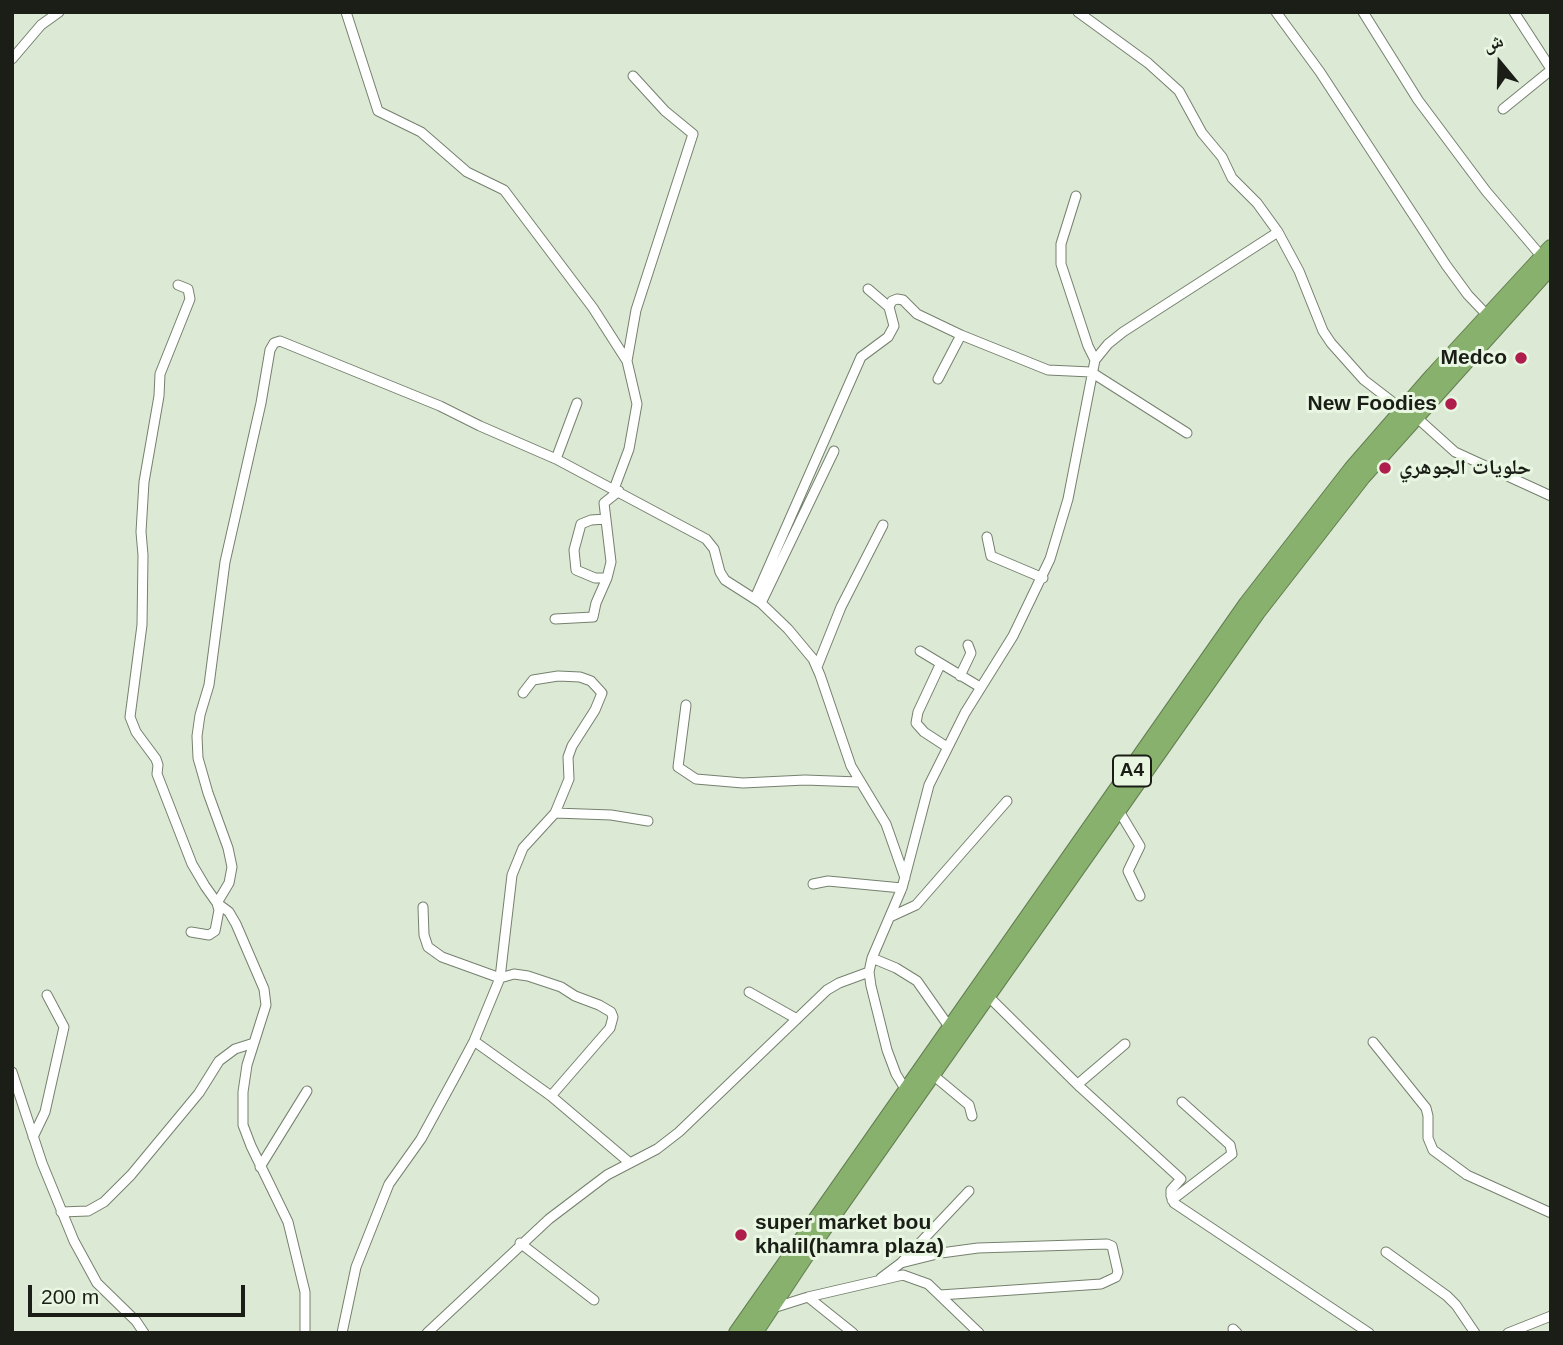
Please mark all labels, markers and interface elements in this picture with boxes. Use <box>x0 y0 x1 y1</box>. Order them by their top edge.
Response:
north arrow <box>1465 28 1535 98</box>
text: ش <box>1480 29 1506 56</box>
place label: Medco <box>1440 345 1507 371</box>
marker: Medco <box>1513 350 1529 366</box>
place label: New Foodies <box>1307 391 1437 417</box>
marker: New Foodies <box>1443 396 1459 412</box>
place label: حلويات الجوهري <box>1399 455 1531 481</box>
marker: حلويات الجوهري <box>1377 460 1393 476</box>
road number: A4 <box>1113 756 1151 786</box>
place label: super market bou khalil(hamra plaza) <box>755 1210 944 1260</box>
marker: super market bou khalil(hamra plaza) <box>733 1227 749 1243</box>
scale bar <box>32 1272 248 1316</box>
text: 200 m <box>41 1285 99 1308</box>

